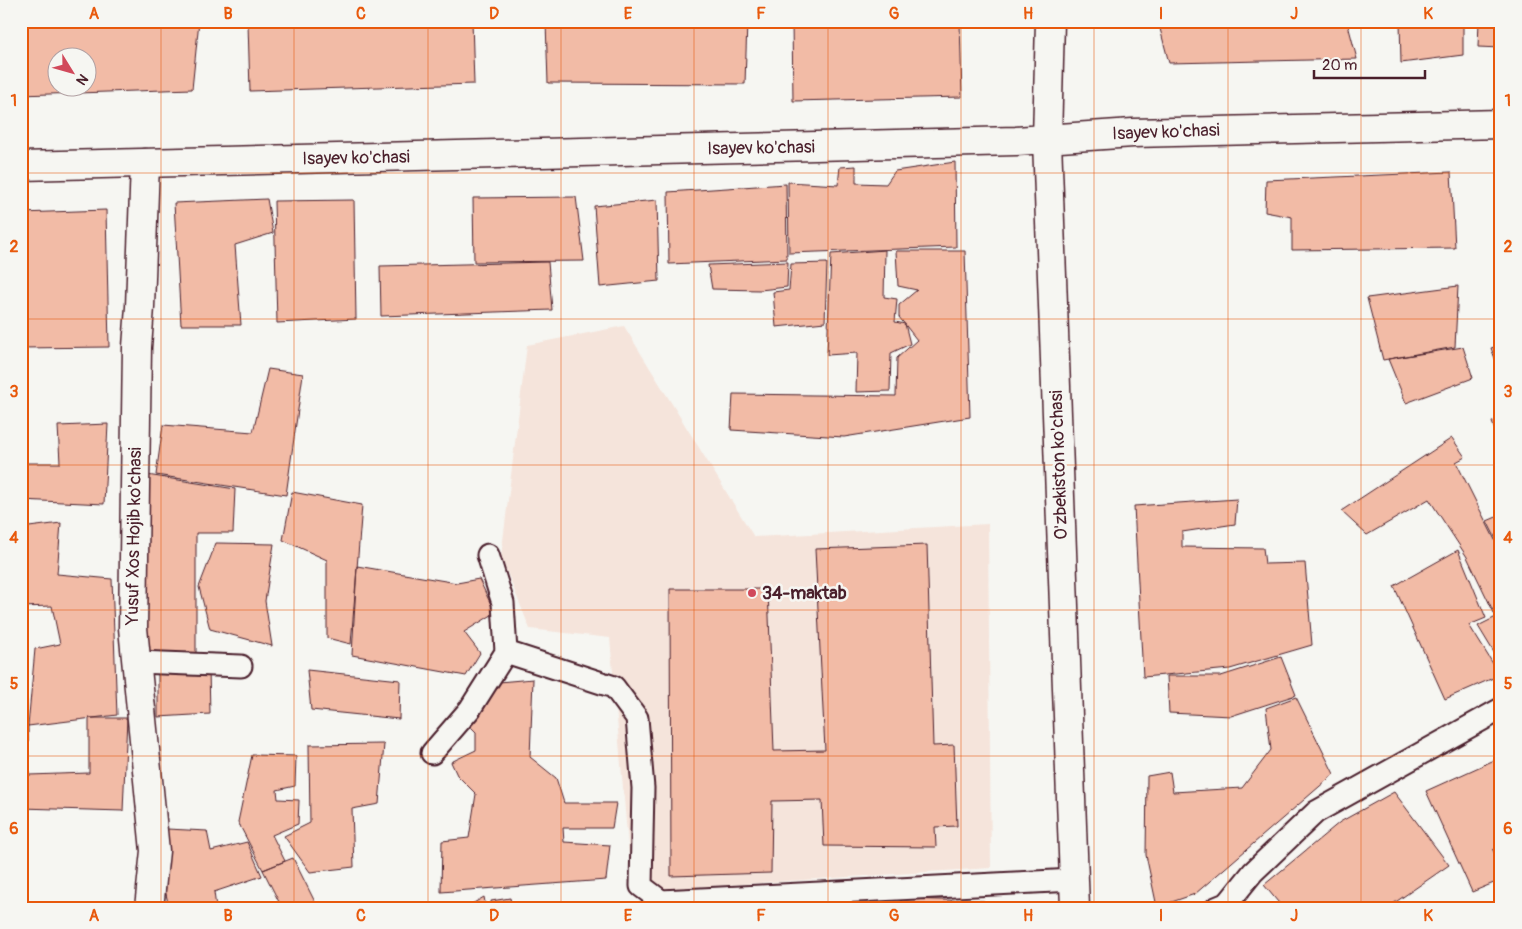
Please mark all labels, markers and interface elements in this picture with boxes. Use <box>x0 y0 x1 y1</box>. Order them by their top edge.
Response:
text: A <box>89 4 100 24</box>
text: B <box>223 4 233 24</box>
text: C <box>356 4 366 24</box>
text: D <box>489 4 499 24</box>
text: E <box>624 4 633 24</box>
text: F <box>756 4 766 24</box>
text: G <box>889 4 900 24</box>
text: H <box>1023 4 1033 24</box>
text: I <box>1159 4 1163 24</box>
text: J <box>1290 4 1298 24</box>
text: K <box>1423 4 1433 24</box>
north arrow <box>48 48 98 98</box>
scale bar <box>1314 48 1426 80</box>
text: 20 m <box>1322 56 1357 75</box>
text: N <box>72 71 92 88</box>
text: 1 <box>11 91 17 111</box>
text: 1 <box>1505 91 1511 111</box>
street label: Isayev ko'chasi <box>1112 119 1220 145</box>
street label: Isayev ko'chasi <box>707 136 815 160</box>
street label: Isayev ko'chasi <box>302 146 410 170</box>
text: 2 <box>10 237 19 257</box>
text: 2 <box>1504 237 1513 257</box>
text: 3 <box>10 382 19 402</box>
text: 3 <box>1504 382 1513 402</box>
street label: O'zbekiston ko'chasi <box>1045 390 1073 540</box>
street label: Yusuf Xos Hojib ko'chasi <box>121 447 147 626</box>
text: 4 <box>9 528 19 548</box>
text: 4 <box>1503 528 1513 548</box>
place label: 34-maktab <box>762 582 847 605</box>
marker: 34-maktab <box>746 587 758 599</box>
text: 5 <box>10 674 19 694</box>
text: 5 <box>1504 674 1513 694</box>
text: 6 <box>9 819 19 839</box>
text: 6 <box>1503 819 1513 839</box>
text: A <box>89 906 100 926</box>
text: B <box>223 906 233 926</box>
text: C <box>356 906 366 926</box>
text: D <box>489 906 499 926</box>
text: E <box>624 906 633 926</box>
text: F <box>756 906 766 926</box>
text: G <box>889 906 900 926</box>
text: H <box>1023 906 1033 926</box>
text: I <box>1159 906 1163 926</box>
text: J <box>1290 906 1298 926</box>
text: K <box>1423 906 1433 926</box>

